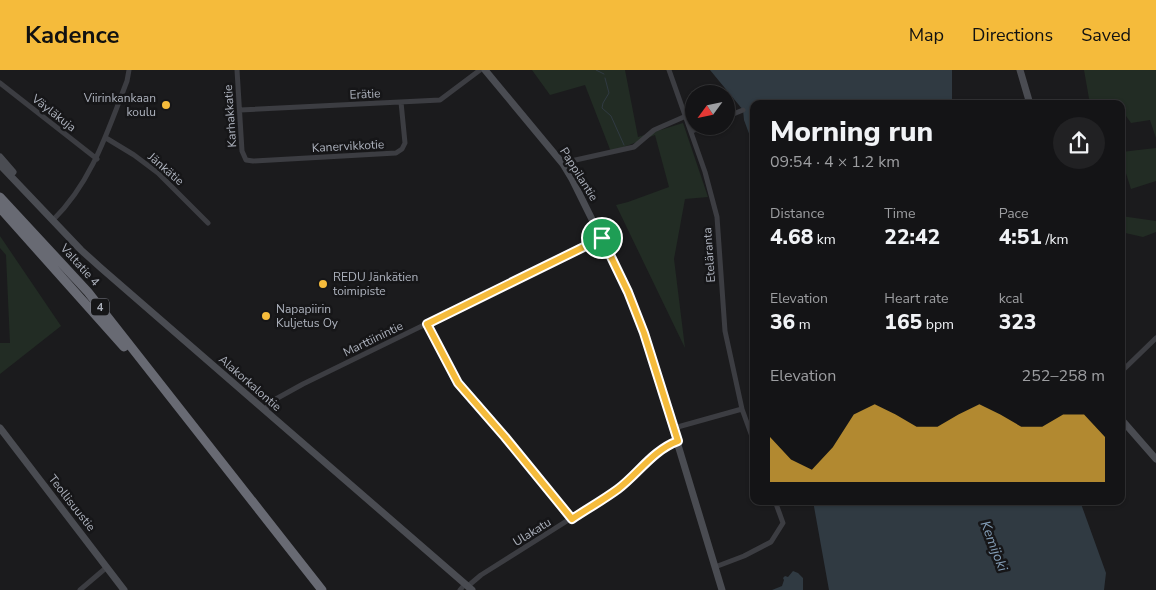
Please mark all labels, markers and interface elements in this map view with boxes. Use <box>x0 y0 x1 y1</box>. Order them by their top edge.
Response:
text: Kadence <box>25 19 120 51</box>
text: Map <box>909 23 944 47</box>
text: Directions <box>972 23 1053 47</box>
text: Saved <box>1081 23 1131 47</box>
street label: Karhakkatie <box>220 84 240 148</box>
street label: Erätie <box>349 85 381 103</box>
north arrow <box>685 85 735 135</box>
map controls <box>685 85 735 135</box>
street label: Väyläkuja <box>28 90 79 135</box>
place label: Viirinkankaan koulu <box>83 90 156 120</box>
marker: Viirinkankaan koulu <box>160 99 172 111</box>
text: Morning run <box>770 113 933 151</box>
button: share <box>1053 117 1105 169</box>
street label: Kanervikkotie <box>311 136 385 156</box>
street label: Pappilantie <box>556 144 602 204</box>
street label: Jänkätie <box>144 148 187 189</box>
text: 09:54 · 4 × 1.2 km <box>770 151 900 173</box>
text: Distance <box>770 204 824 223</box>
text: Time <box>884 204 915 223</box>
text: Pace <box>999 204 1028 223</box>
pin <box>581 217 623 259</box>
text: 4.68 <box>770 223 813 251</box>
text: 22:42 <box>884 223 940 251</box>
text: 4:51 <box>999 223 1042 251</box>
icon: arrive <box>588 224 616 252</box>
street label: Eteläranta <box>699 227 719 283</box>
text: km <box>813 230 836 249</box>
text: /km <box>1042 230 1068 249</box>
street label: Valtatie 4 <box>56 240 103 290</box>
place label: REDU Jänkätien toimipiste <box>333 269 418 299</box>
marker: REDU Jänkätien toimipiste <box>317 278 329 290</box>
text: Elevation <box>770 289 828 308</box>
text: Heart rate <box>884 289 948 308</box>
text: kcal <box>999 289 1023 308</box>
road number: 4 <box>91 298 109 316</box>
place label: Napapiirin Kuljetus Oy <box>276 301 339 331</box>
text: 36 <box>770 308 795 336</box>
text: 165 <box>884 308 922 336</box>
text: 323 <box>999 308 1036 336</box>
marker: Napapiirin Kuljetus Oy <box>260 310 272 322</box>
text: m <box>795 315 811 334</box>
text: bpm <box>922 315 954 334</box>
street label: Marttiinintie <box>340 318 406 360</box>
street label: Alakorkalontie <box>215 351 285 415</box>
text: Elevation <box>770 365 836 387</box>
text: 252–258 m <box>1022 365 1105 387</box>
street label: Teollisuustie <box>45 471 99 535</box>
street label: Ulakatu <box>510 514 554 550</box>
water label: Kemijoki <box>976 518 1013 575</box>

